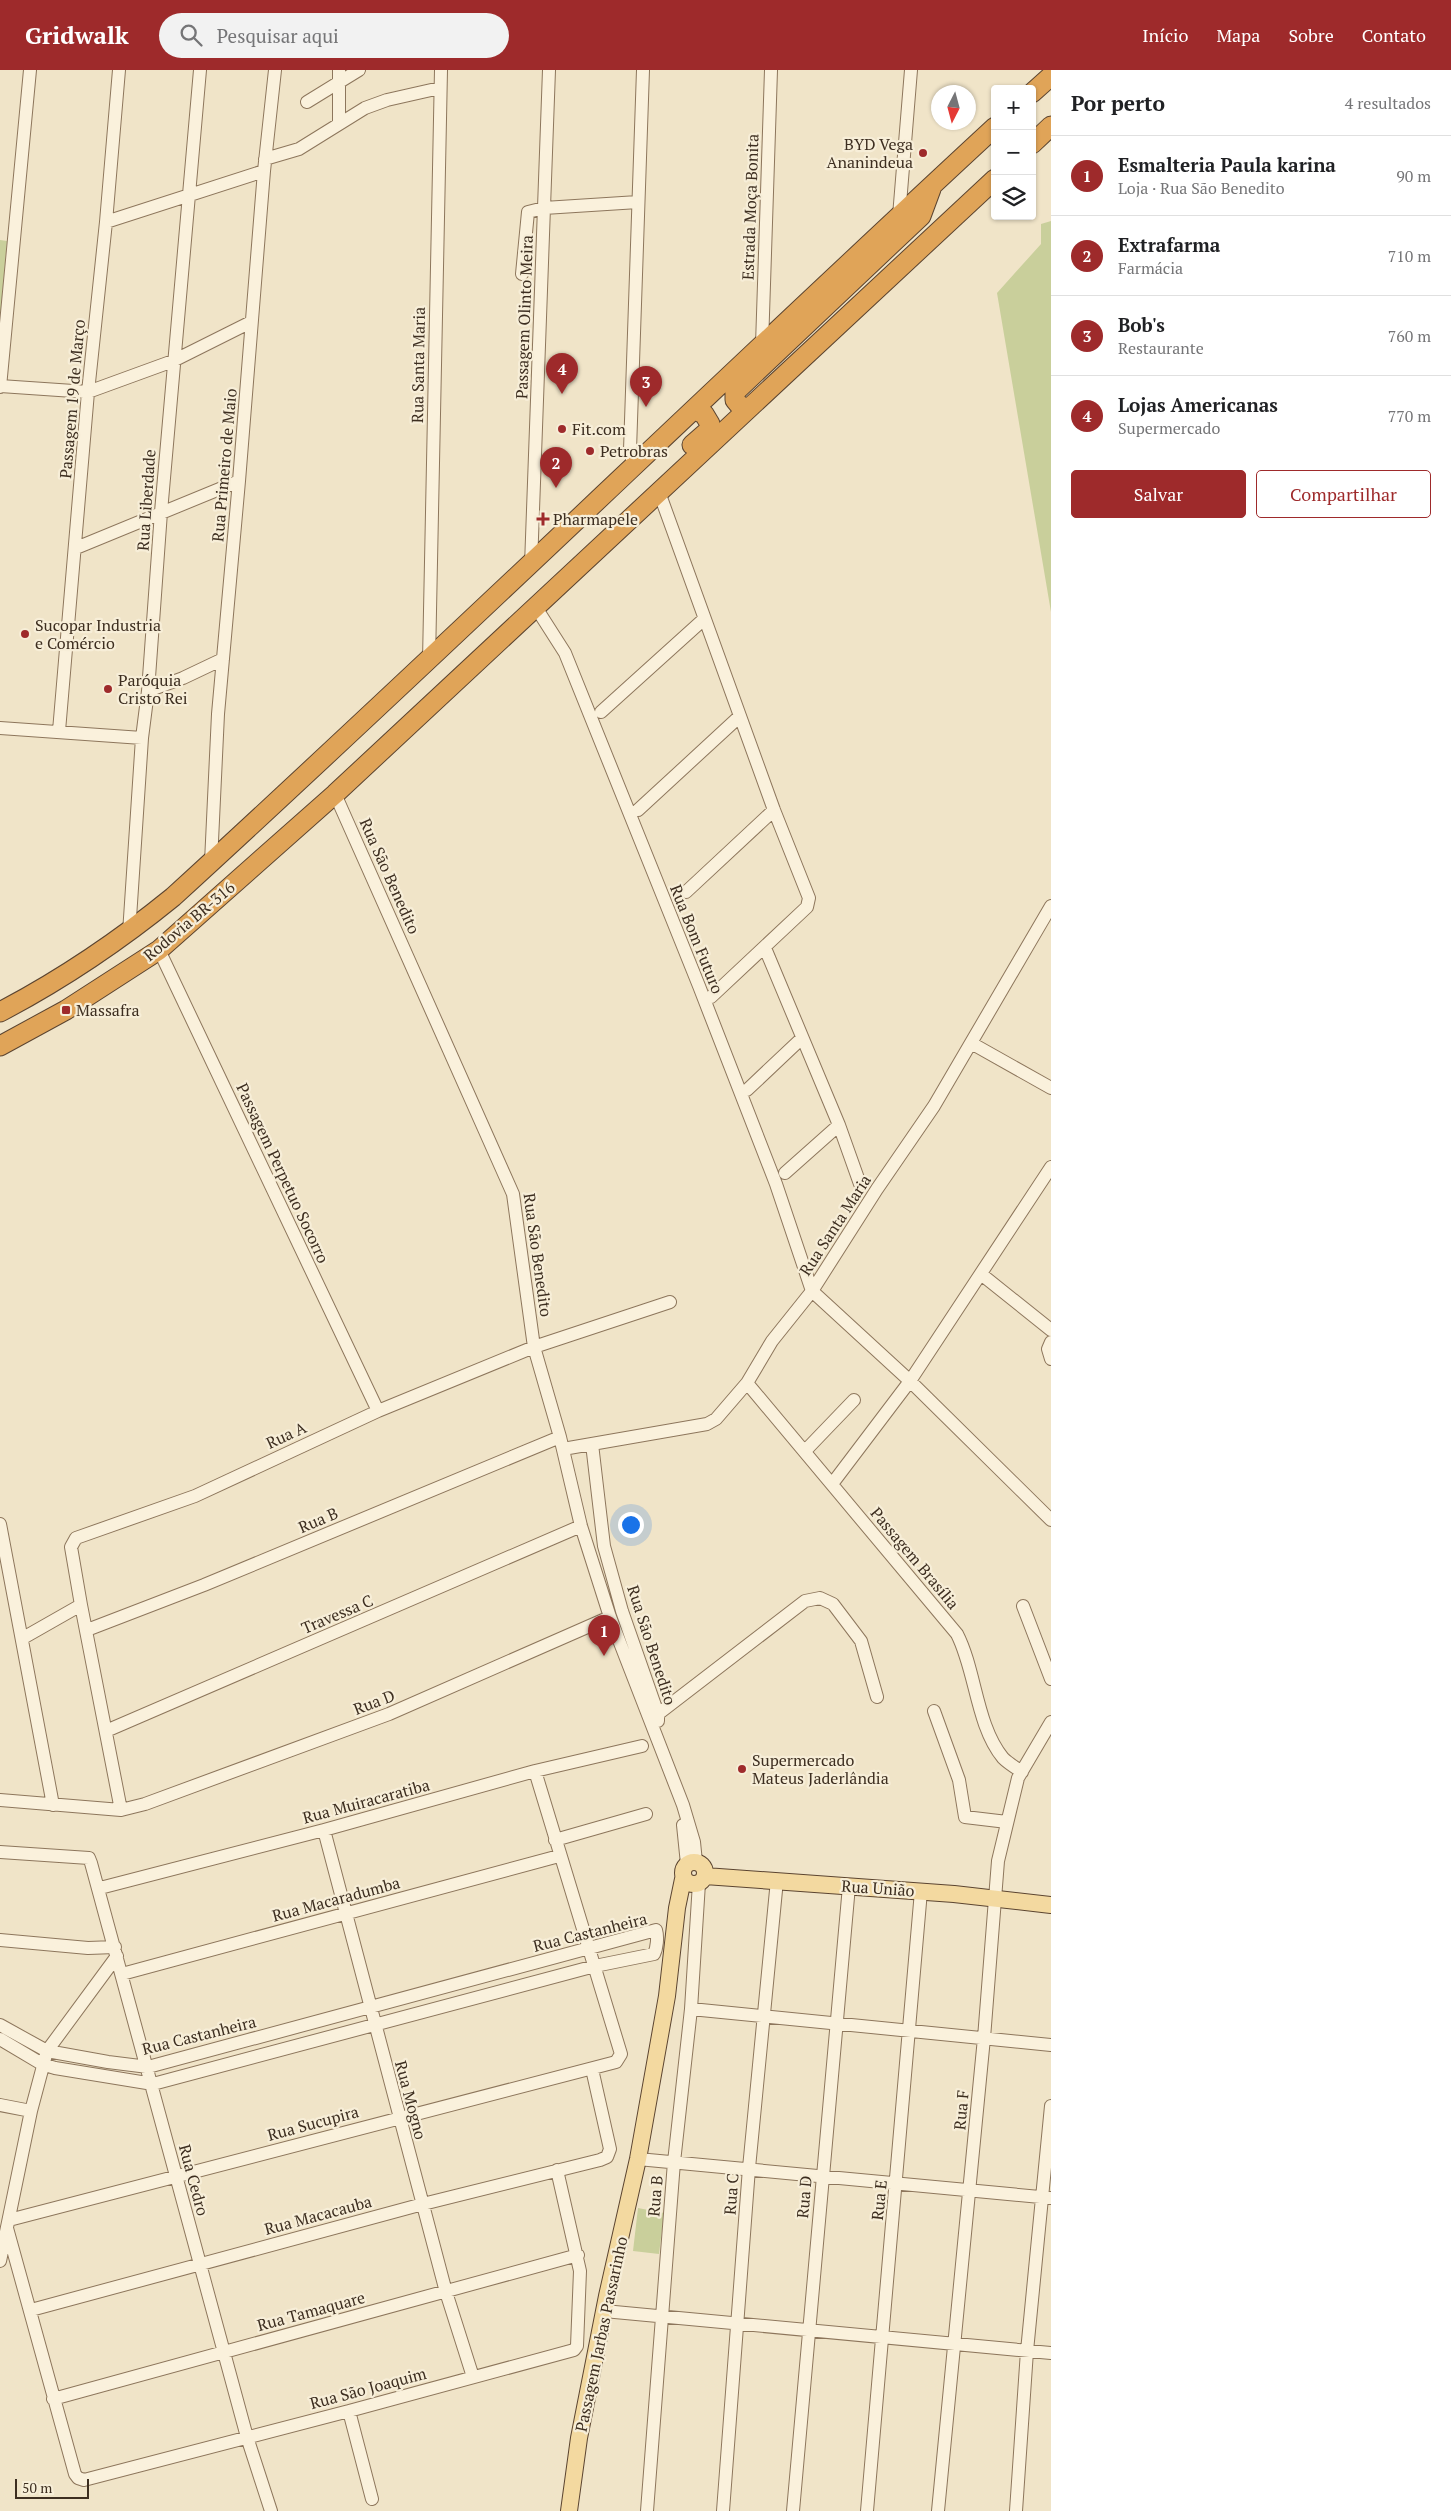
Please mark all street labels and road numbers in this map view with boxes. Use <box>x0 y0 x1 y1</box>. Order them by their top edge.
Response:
street label: Estrada Moça Bonita <box>736 133 764 281</box>
street label: Passagem Olinto Meira <box>510 235 538 399</box>
street label: Rua Santa Maria <box>406 307 430 423</box>
street label: Passagem 19 de Março <box>54 318 90 479</box>
street label: Rua Primeiro de Maio <box>206 387 242 543</box>
street label: Rua Liberdade <box>131 448 161 552</box>
street label: Rua São Benedito <box>355 815 425 938</box>
street label: Rodovia BR-316 <box>139 876 240 966</box>
street label: Rua Bom Futuro <box>665 881 729 997</box>
street label: Passagem Perpetuo Socorro <box>232 1079 335 1267</box>
street label: Rua Santa Maria <box>794 1170 876 1280</box>
street label: Rua São Benedito <box>518 1192 558 1318</box>
street label: Rua A <box>262 1416 310 1454</box>
street label: Rua B <box>295 1502 341 1538</box>
street label: Passagem Brasília <box>866 1502 964 1614</box>
street label: Rua São Benedito <box>622 1582 682 1708</box>
street label: Travessa C <box>298 1589 376 1639</box>
street label: Rua D <box>350 1684 398 1720</box>
street label: Rua Muiracaratiba <box>300 1773 432 1829</box>
street label: Rua Macaradumba <box>270 1871 402 1927</box>
street label: Rua União <box>841 1874 915 1902</box>
street label: Rua Castanheira <box>531 1907 649 1957</box>
street label: Rua Castanheira <box>140 2010 258 2060</box>
street label: Rua Mogno <box>390 2058 432 2142</box>
street label: Rua F <box>948 2089 974 2131</box>
street label: Rua Sucupira <box>265 2100 361 2146</box>
street label: Rua Cedro <box>174 2142 214 2218</box>
street label: Rua C <box>719 2172 743 2216</box>
street label: Rua B <box>642 2175 668 2217</box>
street label: Rua D <box>791 2175 817 2219</box>
street label: Rua E <box>866 2179 892 2221</box>
street label: Rua Macacauba <box>262 2190 374 2240</box>
street label: Passagem Jarbas Passarinho <box>570 2234 633 2434</box>
street label: Rua Tamaquare <box>255 2286 367 2336</box>
street label: Rua São Joaquim <box>307 2362 429 2414</box>

